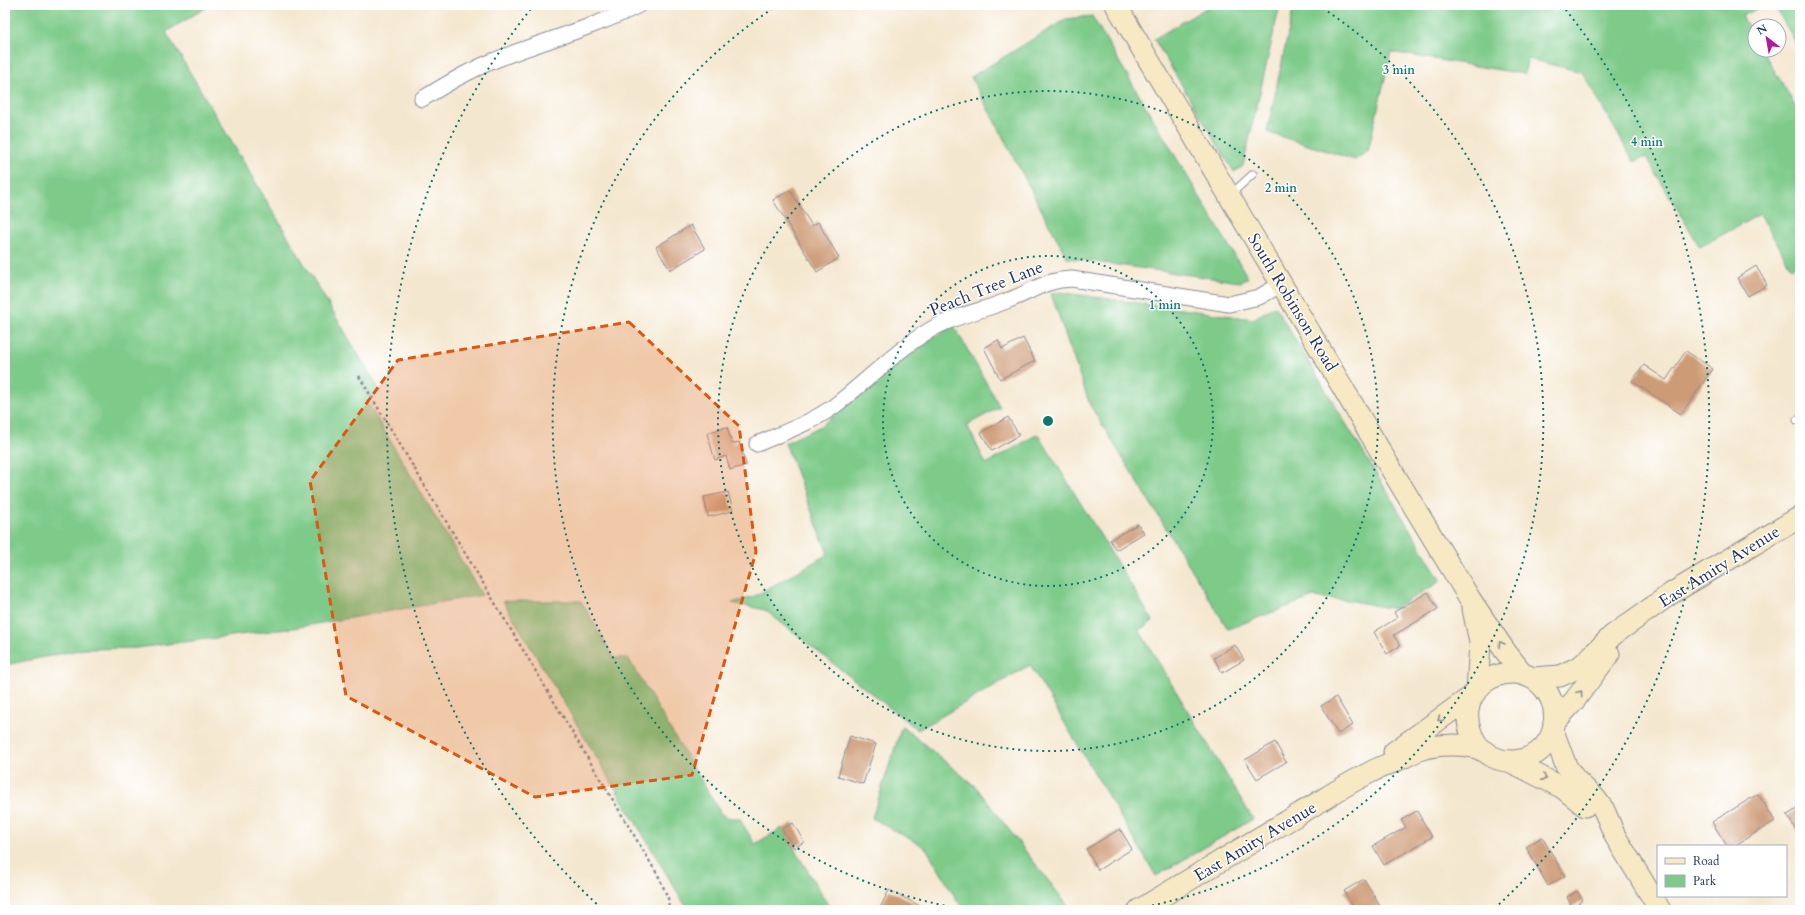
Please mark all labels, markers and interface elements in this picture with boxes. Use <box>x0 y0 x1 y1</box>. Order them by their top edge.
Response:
north arrow <box>1747 18 1787 58</box>
text: N <box>1754 21 1770 39</box>
text: 3 min <box>1383 62 1415 78</box>
text: 4 min <box>1631 134 1663 150</box>
text: 2 min <box>1265 180 1297 196</box>
street label: South Robinson Road <box>1242 229 1343 376</box>
street label: Peach Tree Lane <box>926 255 1046 322</box>
text: 1 min <box>1149 297 1181 313</box>
centre of rings <box>1041 414 1055 428</box>
street label: East Amity Avenue <box>1654 520 1784 613</box>
one-way arrow <box>1498 641 1505 648</box>
one-way arrow <box>1575 691 1582 698</box>
one-way arrow <box>1437 714 1444 722</box>
one-way arrow <box>1540 773 1547 781</box>
street label: East Amity Avenue <box>1190 796 1321 887</box>
legend <box>1657 845 1787 897</box>
text: Road <box>1693 853 1720 869</box>
text: Park <box>1693 873 1717 889</box>

